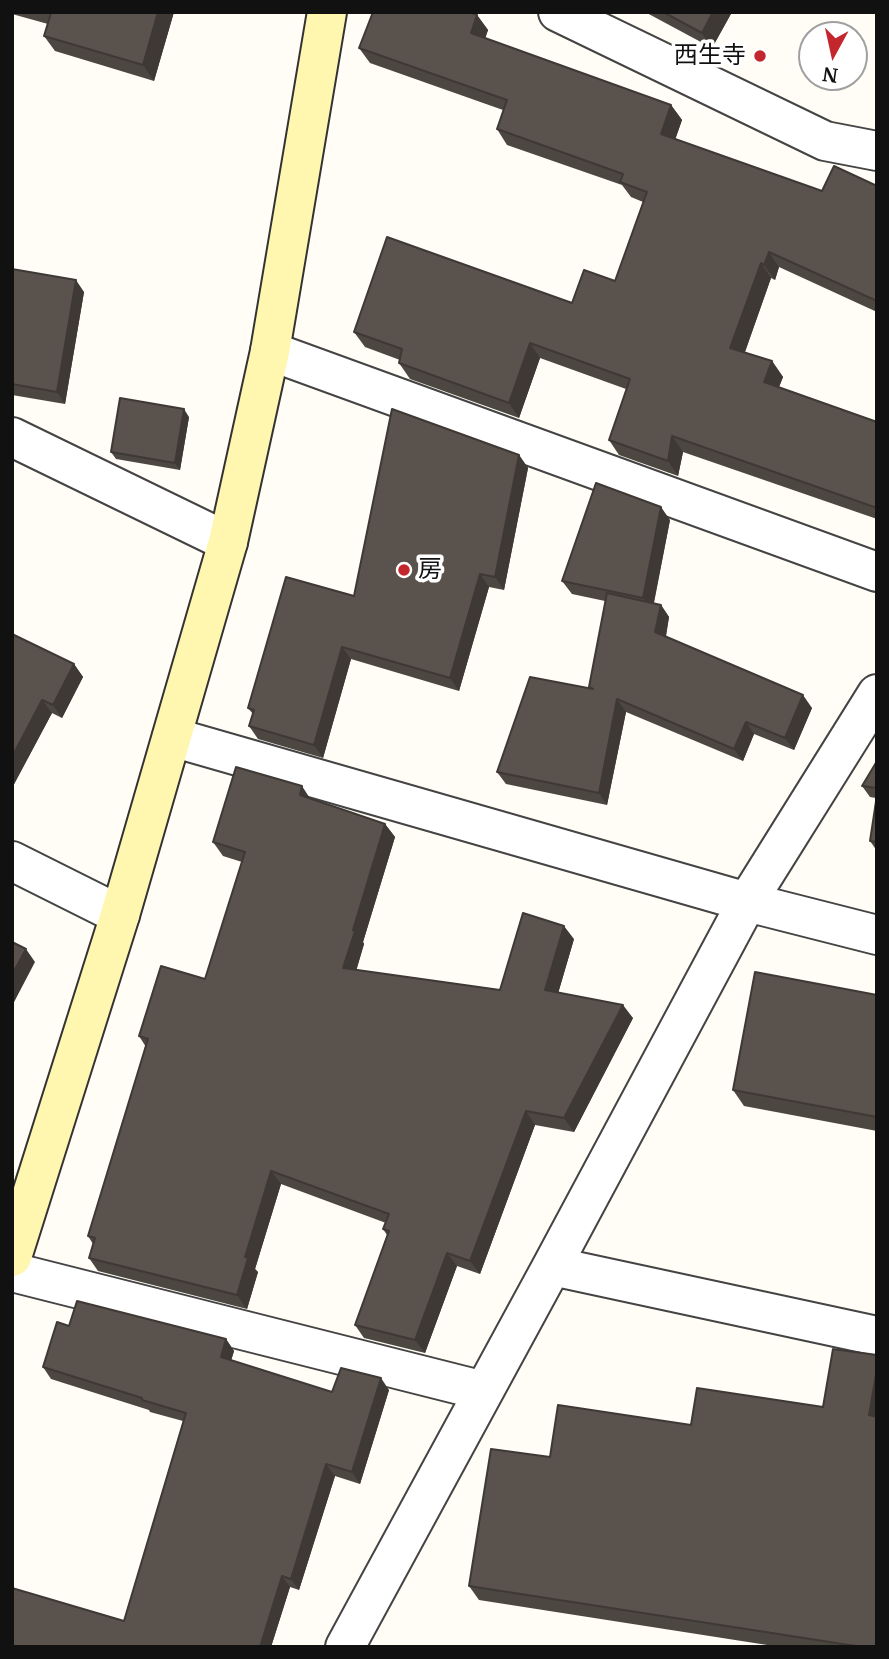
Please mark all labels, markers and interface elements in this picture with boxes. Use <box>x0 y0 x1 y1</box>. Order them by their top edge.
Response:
north arrow <box>798 21 868 91</box>
place label: 西生寺 <box>674 42 746 70</box>
marker: 西生寺 <box>752 48 768 64</box>
text: N <box>821 62 839 88</box>
place label: 房 <box>418 556 442 584</box>
marker: 房 <box>396 562 412 578</box>

